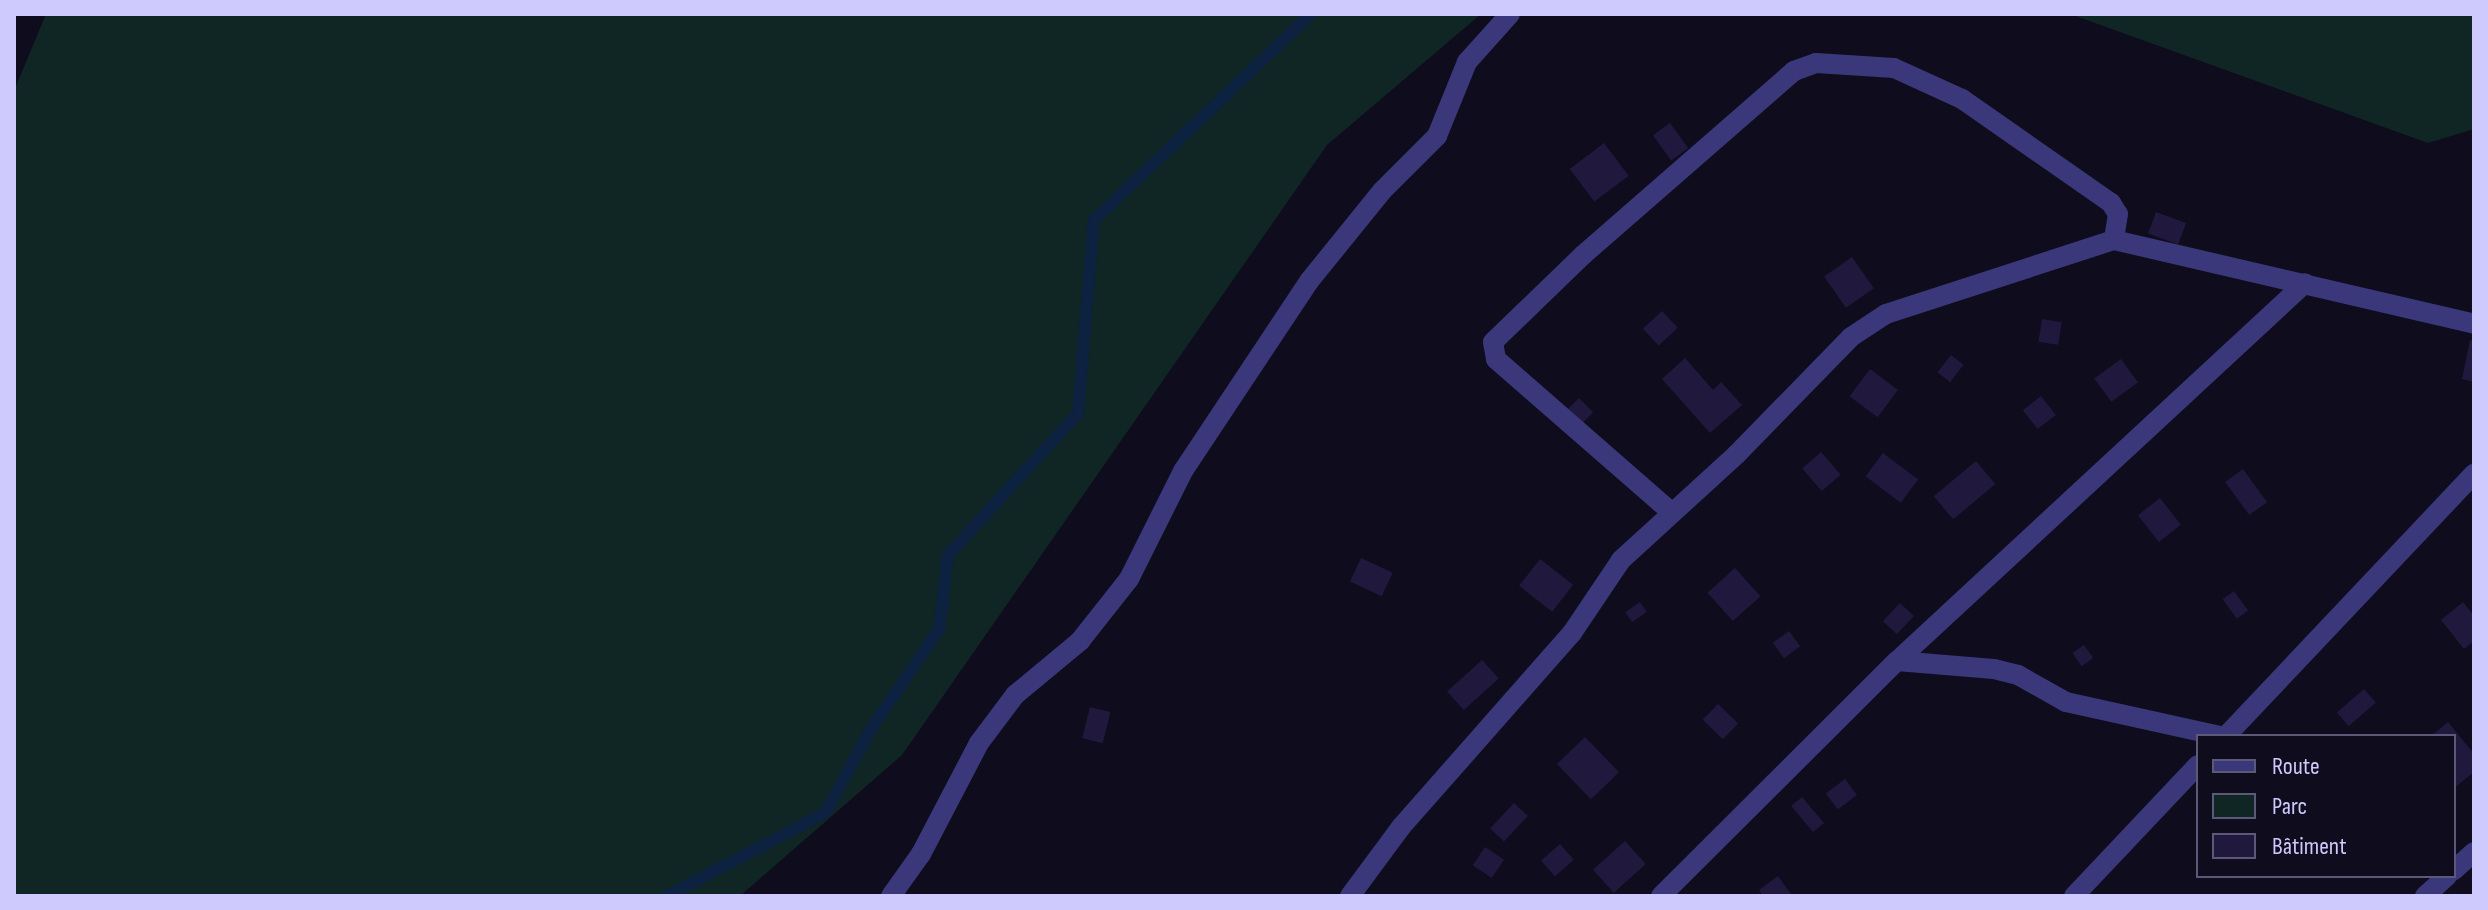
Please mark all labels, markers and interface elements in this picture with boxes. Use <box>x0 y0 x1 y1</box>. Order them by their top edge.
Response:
legend <box>2196 734 2456 878</box>
text: Route <box>2272 752 2320 781</box>
text: Parc <box>2272 792 2307 821</box>
text: Bâtiment <box>2272 832 2347 861</box>

